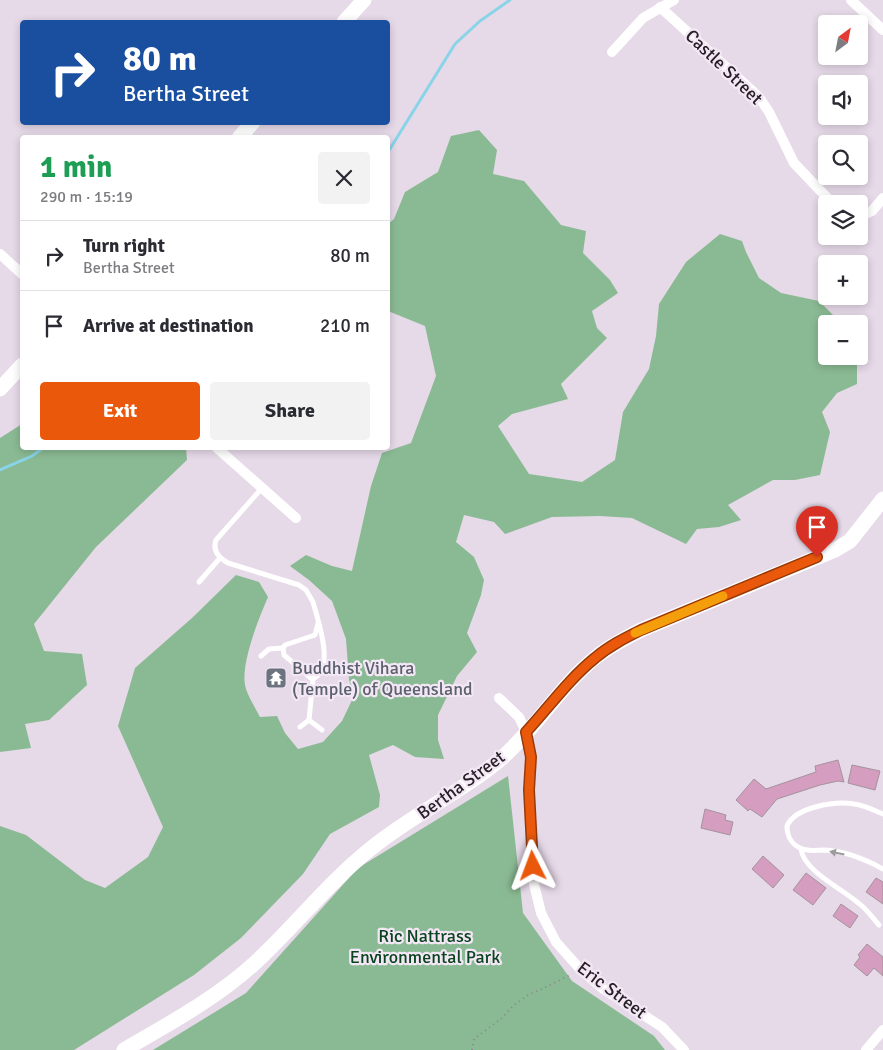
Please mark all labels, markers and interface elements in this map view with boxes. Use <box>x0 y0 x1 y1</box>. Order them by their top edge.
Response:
north arrow <box>818 15 868 65</box>
map controls <box>818 15 868 365</box>
street label: Castle Street <box>681 25 767 109</box>
text: 80 m <box>123 37 197 80</box>
icon: right <box>40 40 105 105</box>
button: sound <box>818 75 868 125</box>
text: Bertha Street <box>123 80 249 107</box>
button: search <box>818 135 868 185</box>
text: 1 min <box>40 149 112 186</box>
button: close <box>318 152 370 204</box>
text: 290 m · 15:19 <box>40 187 133 207</box>
button: layers <box>818 195 868 245</box>
text: Turn right <box>83 234 165 258</box>
icon: right <box>40 242 68 270</box>
text: 80 m <box>330 244 370 268</box>
button: + <box>818 255 868 305</box>
text: Bertha Street <box>83 258 175 278</box>
icon: arrive <box>40 312 68 340</box>
text: Arrive at destination <box>83 314 254 338</box>
text: 210 m <box>320 314 370 338</box>
button: − <box>818 315 868 365</box>
button: Exit <box>40 382 200 440</box>
button: Share <box>210 382 370 440</box>
pin <box>796 506 838 557</box>
icon: arrive <box>803 513 831 541</box>
place label: Buddhist Vihara (Temple) of Queensland <box>292 657 473 700</box>
temple icon: Buddhist Vihara (Temple) of Queensland <box>264 666 288 690</box>
street label: Bertha Street <box>413 746 509 824</box>
position arrow <box>506 839 558 891</box>
one-way arrow <box>830 849 845 857</box>
park label: Ric Nattrass Environmental Park <box>350 925 500 968</box>
street label: Eric Street <box>573 957 651 1023</box>

